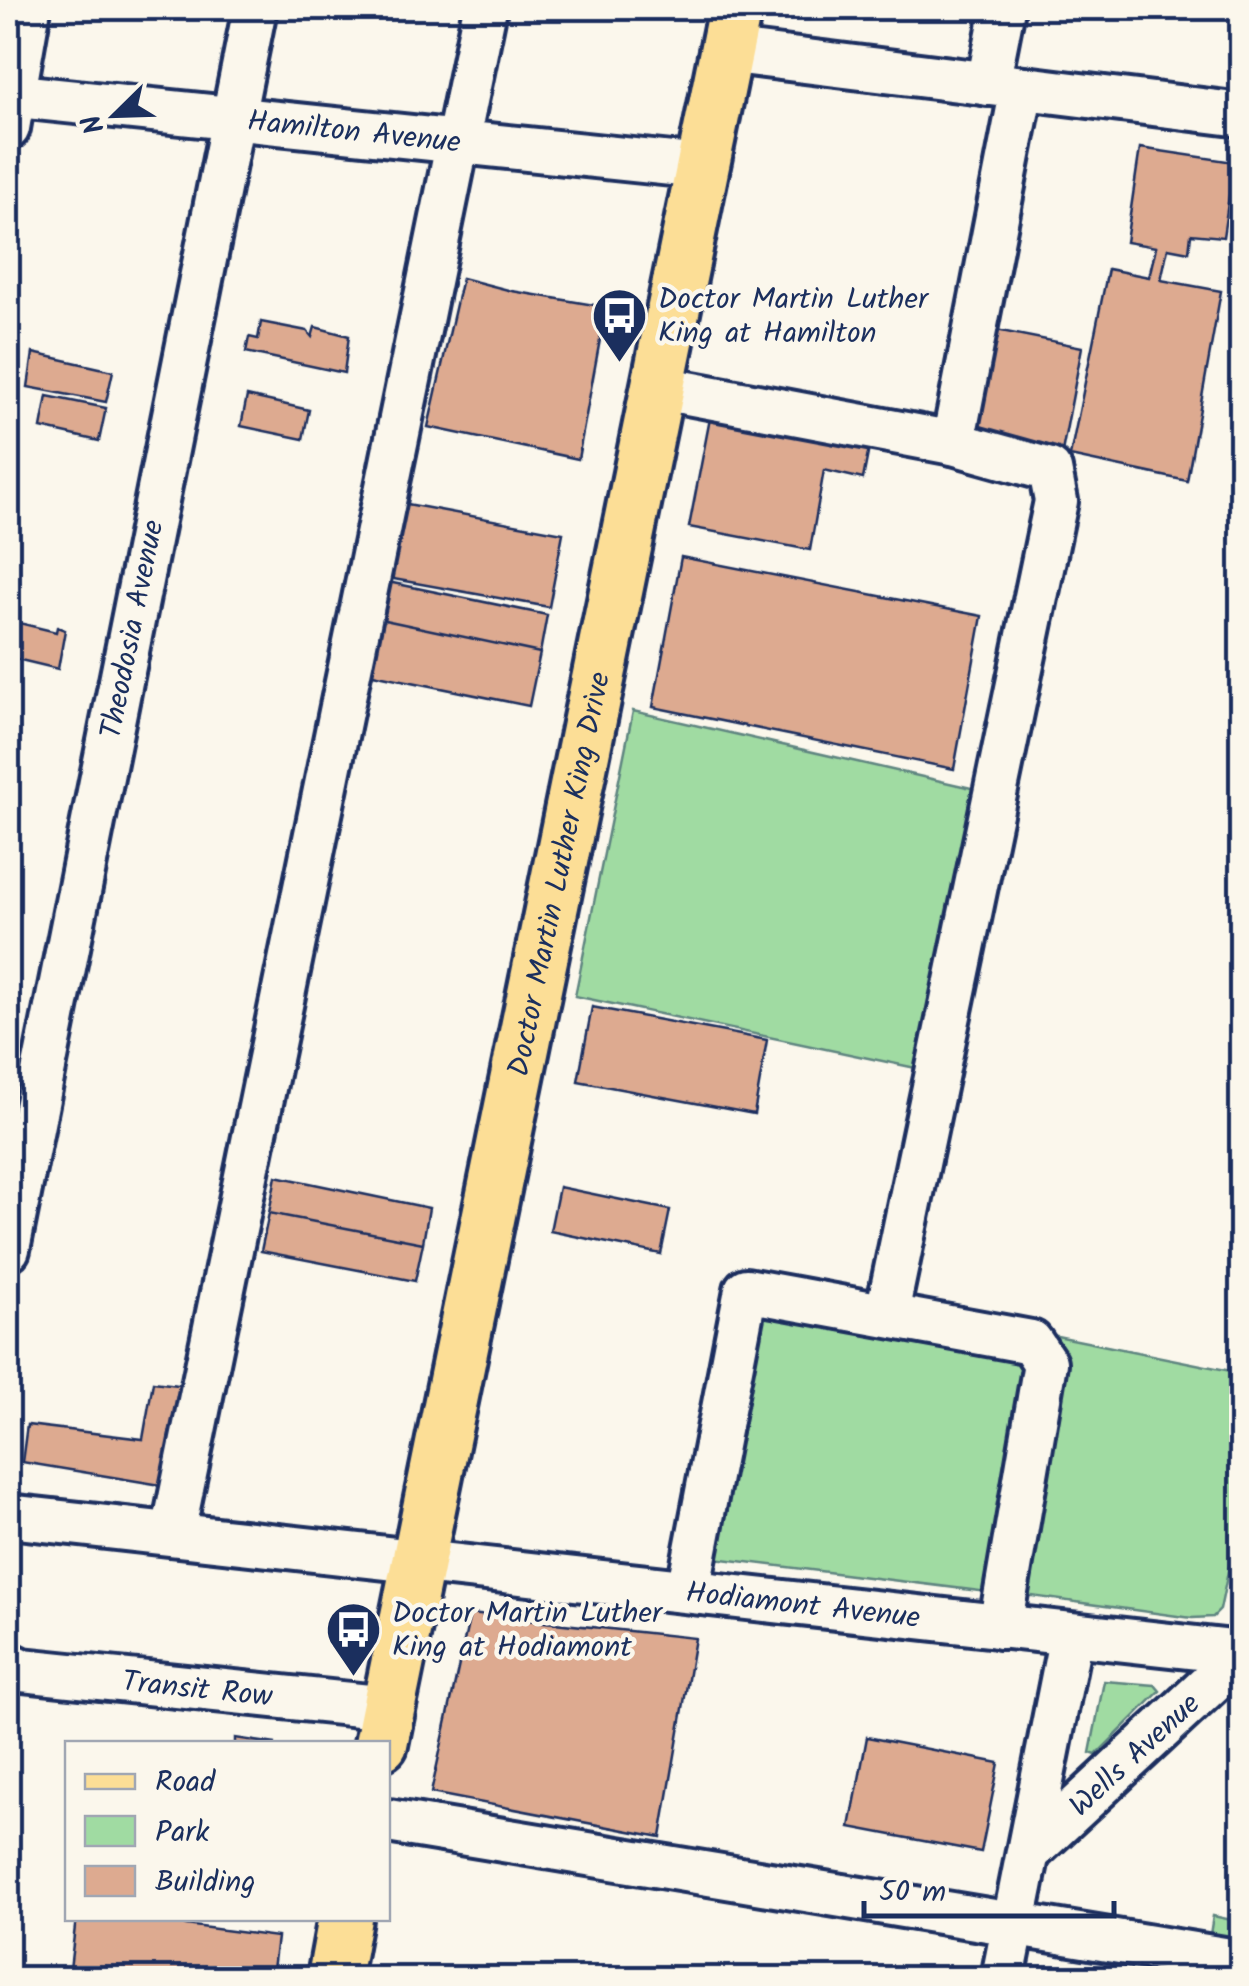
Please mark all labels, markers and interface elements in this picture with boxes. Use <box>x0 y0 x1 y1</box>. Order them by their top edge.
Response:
north arrow <box>65 65 165 165</box>
street label: Hamilton Avenue <box>245 98 463 168</box>
text: N <box>70 107 118 141</box>
place label: Doctor Martin Luther King at Hamilton <box>658 276 930 358</box>
bus stop icon: Doctor Martin Luther King at Hamilton <box>589 285 649 364</box>
street label: Theodosia Avenue <box>88 516 179 743</box>
street label: Doctor Martin Luther King Drive <box>496 668 625 1081</box>
street label: Hodiamont Avenue <box>683 1569 923 1643</box>
place label: Doctor Martin Luther King at Hodiamont <box>392 1590 664 1672</box>
bus stop icon: Doctor Martin Luther King at Hodiamont <box>323 1599 383 1678</box>
street label: Transit Row <box>120 1659 276 1722</box>
street label: Wells Avenue <box>1059 1682 1212 1829</box>
legend <box>65 1741 390 1921</box>
text: Road <box>155 1759 216 1807</box>
text: Park <box>155 1809 210 1857</box>
scale bar <box>864 1856 1114 1918</box>
text: Building <box>155 1859 255 1907</box>
text: 50 m <box>879 1869 946 1917</box>

